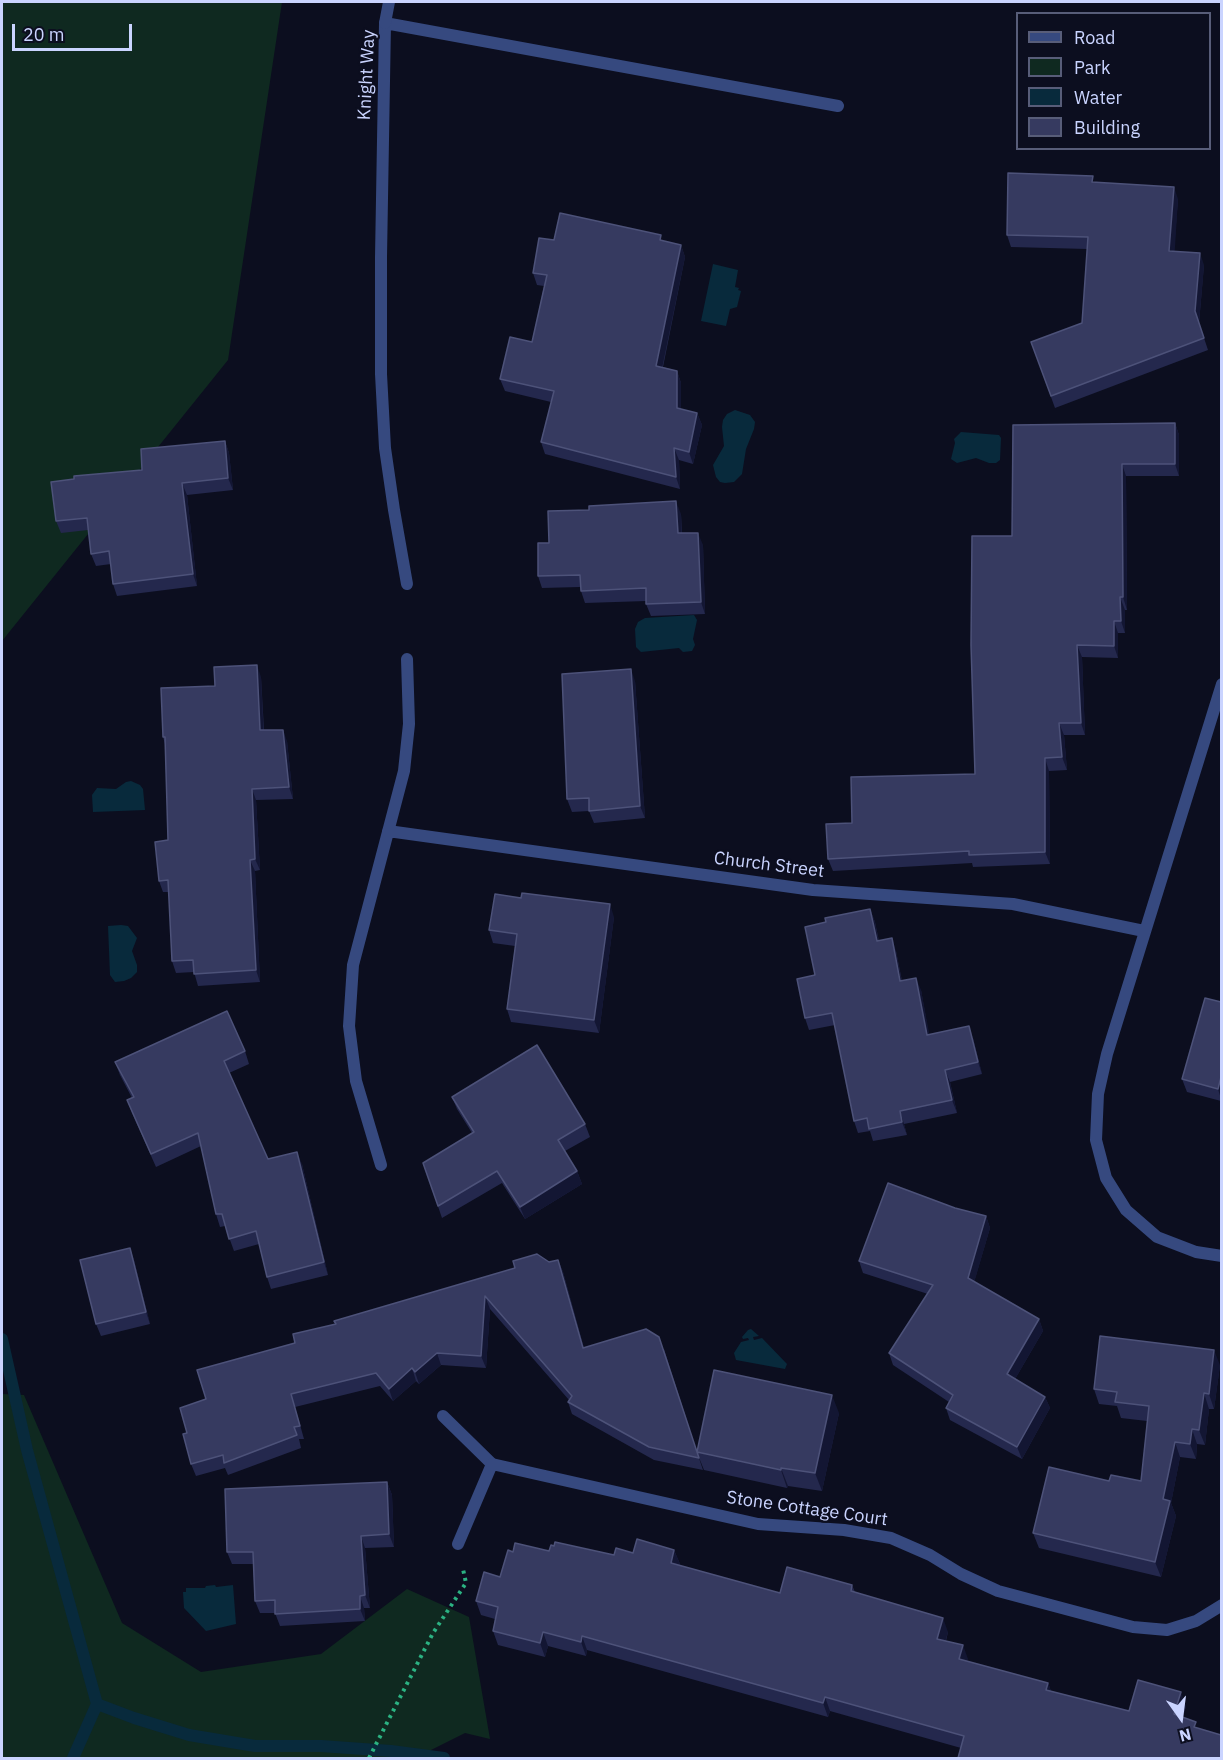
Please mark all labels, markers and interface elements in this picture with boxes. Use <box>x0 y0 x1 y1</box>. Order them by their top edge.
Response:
scale bar <box>15 12 135 50</box>
legend <box>1016 12 1211 150</box>
text: 20 m <box>23 23 65 46</box>
text: Road <box>1074 26 1115 49</box>
street label: Knight Way <box>354 29 380 121</box>
text: Park <box>1074 56 1110 79</box>
text: Water <box>1074 86 1122 109</box>
text: Building <box>1074 116 1140 139</box>
street label: Church Street <box>713 848 825 882</box>
street label: Stone Cottage Court <box>725 1487 889 1531</box>
north arrow <box>1151 1688 1211 1748</box>
text: N <box>1177 1724 1193 1747</box>

